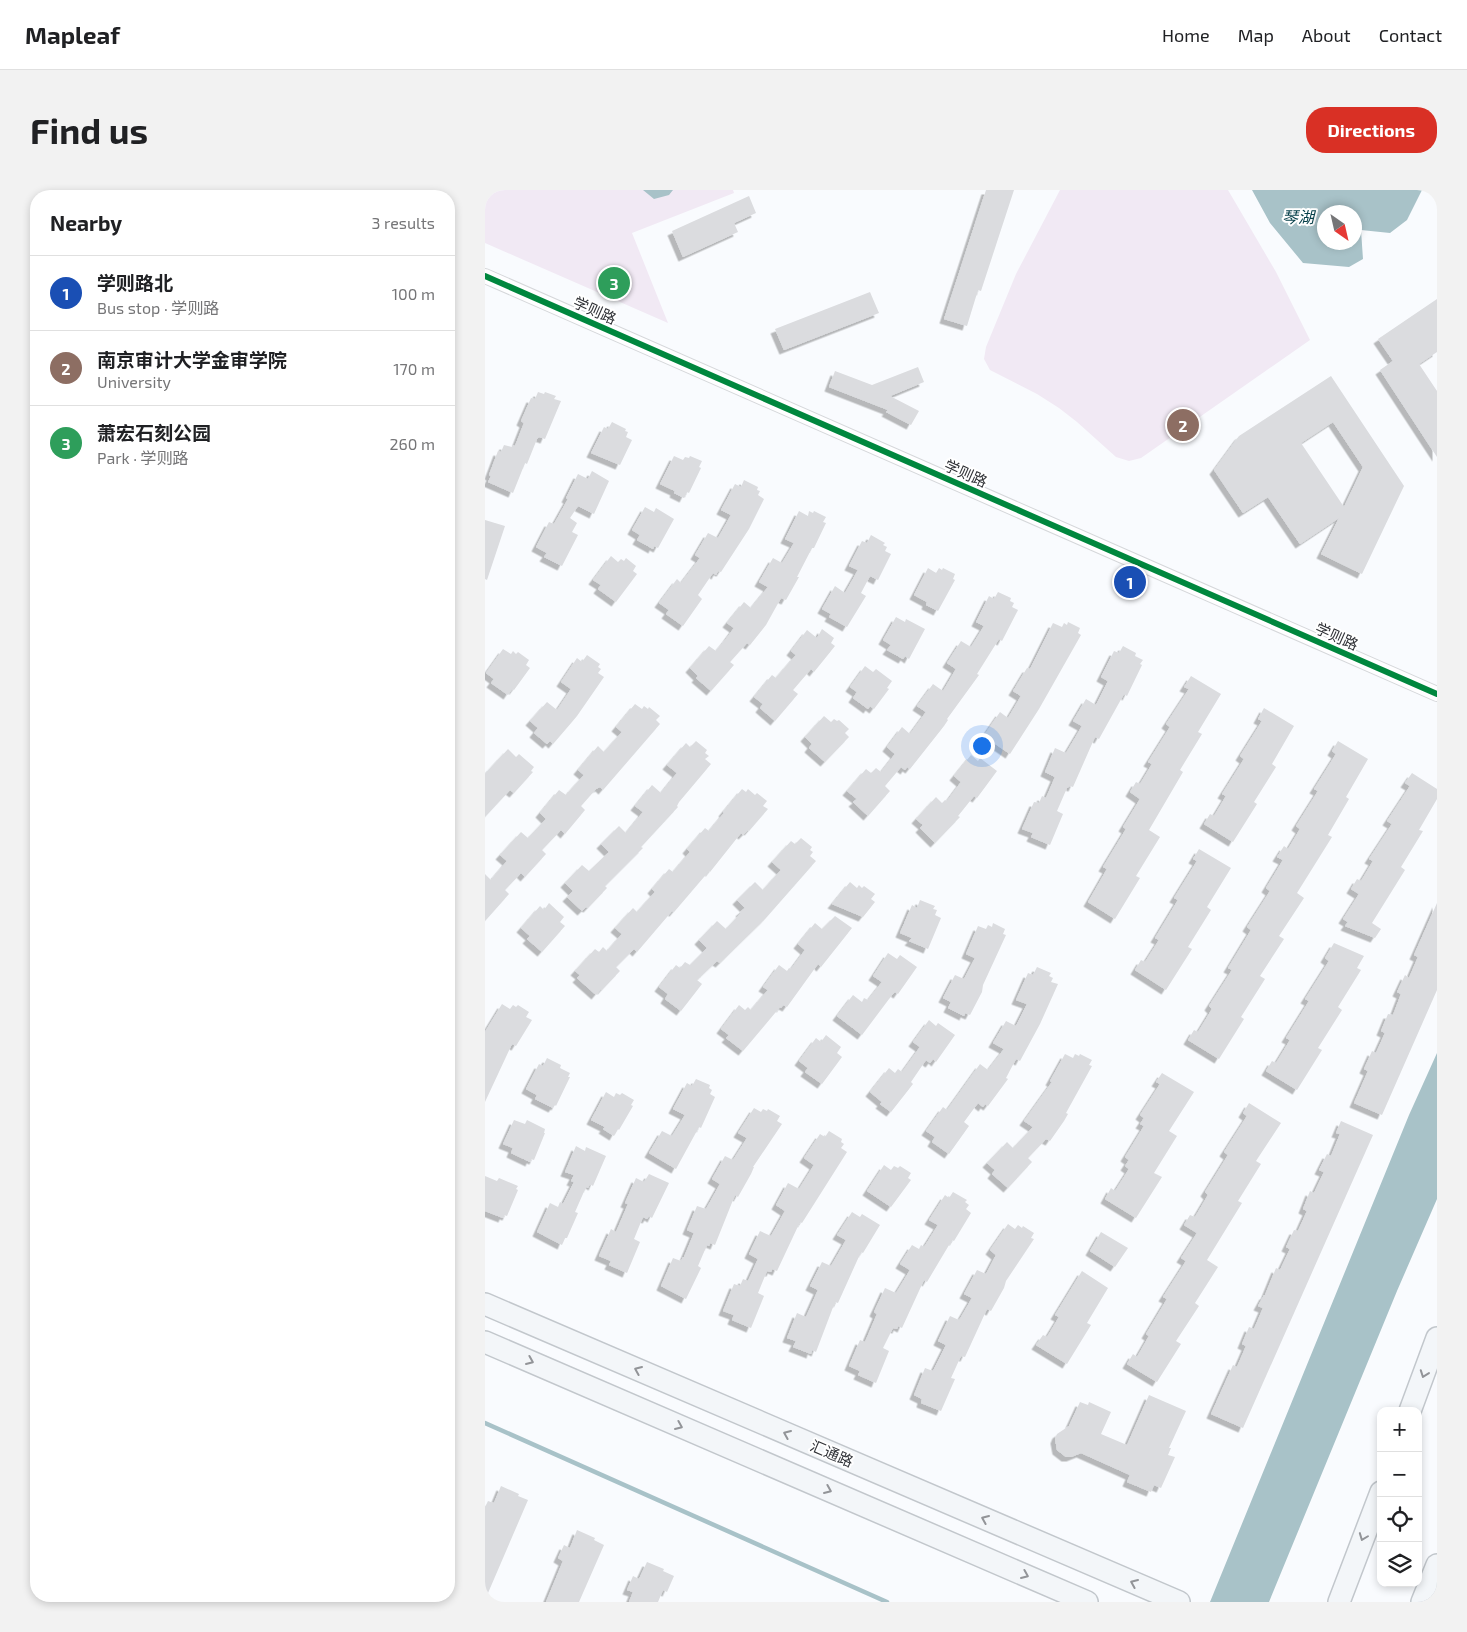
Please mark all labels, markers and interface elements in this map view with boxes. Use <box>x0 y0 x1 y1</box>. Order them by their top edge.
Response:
text: Mapleaf <box>25 20 120 49</box>
text: Home <box>1162 24 1210 46</box>
text: Map <box>1238 24 1274 46</box>
text: About <box>1302 24 1351 46</box>
text: Contact <box>1379 24 1442 46</box>
button: Directions <box>1306 107 1437 153</box>
text: Find us <box>30 109 148 151</box>
north arrow <box>1317 205 1362 250</box>
water label: 琴湖 <box>1282 207 1317 226</box>
text: Nearby <box>50 210 122 235</box>
text: 3 results <box>372 213 435 232</box>
pin: 3 <box>598 264 630 302</box>
text: 学则路北 <box>97 271 173 294</box>
text: 1 <box>63 284 69 303</box>
text: 100 m <box>392 284 435 303</box>
street label: 学则路 <box>571 293 619 327</box>
text: Bus stop · 学则路 <box>97 298 219 317</box>
text: 南京审计大学金审学院 <box>97 348 287 371</box>
text: 2 <box>61 359 71 378</box>
text: 170 m <box>393 359 435 378</box>
text: University <box>97 372 171 391</box>
pin: 2 <box>1167 406 1199 444</box>
text: 萧宏石刻公园 <box>97 421 211 444</box>
text: 3 <box>61 434 71 453</box>
text: 260 m <box>390 434 435 453</box>
text: Park · 学则路 <box>97 448 188 467</box>
street label: 学则路 <box>942 456 990 490</box>
pin: 1 <box>1114 563 1146 601</box>
street label: 学则路 <box>1313 619 1361 653</box>
your location <box>969 733 995 759</box>
one-way arrow <box>525 1355 534 1366</box>
one-way arrow <box>634 1366 643 1376</box>
one-way arrow <box>1420 1370 1430 1378</box>
map controls <box>1377 1407 1422 1587</box>
button: + <box>1377 1407 1422 1452</box>
one-way arrow <box>674 1419 683 1430</box>
one-way arrow <box>783 1430 792 1441</box>
street label: 汇通路 <box>808 1436 856 1470</box>
button: − <box>1377 1452 1422 1497</box>
one-way arrow <box>823 1484 832 1495</box>
button: locate <box>1377 1497 1422 1542</box>
one-way arrow <box>981 1514 990 1525</box>
one-way arrow <box>1359 1533 1369 1541</box>
button: layers <box>1377 1542 1422 1587</box>
one-way arrow <box>1021 1570 1029 1580</box>
one-way arrow <box>1130 1578 1139 1589</box>

